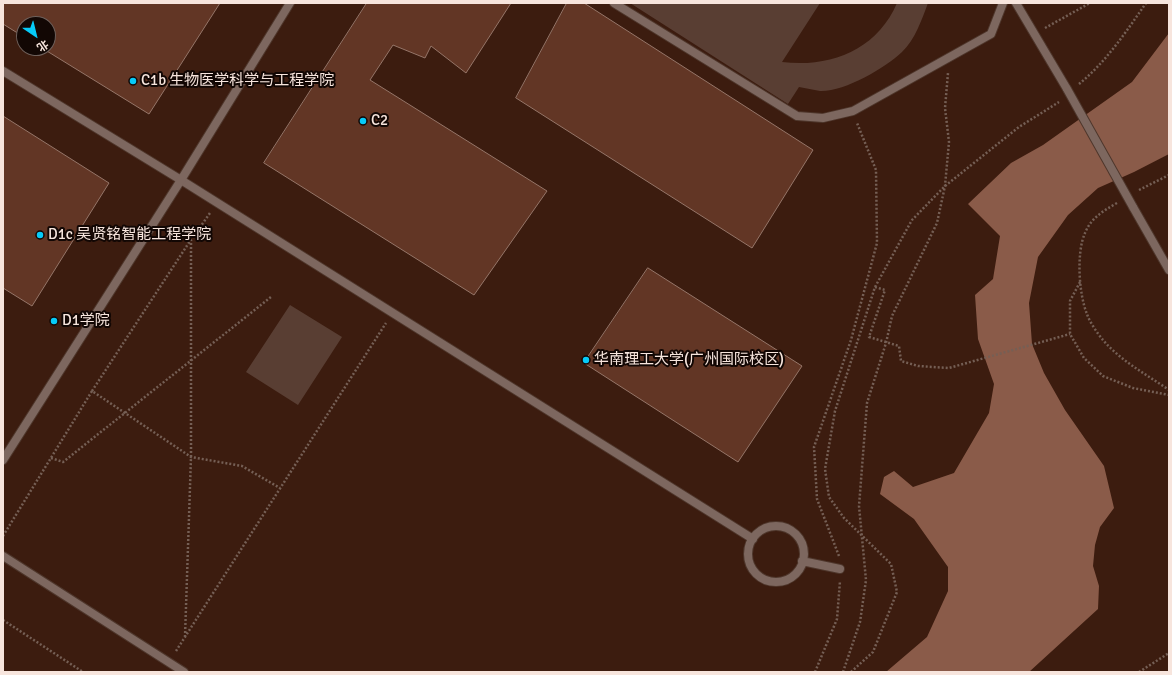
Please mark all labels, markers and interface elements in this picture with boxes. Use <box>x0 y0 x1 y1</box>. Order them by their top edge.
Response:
north arrow <box>16 16 56 56</box>
text: 北 <box>34 37 51 54</box>
place label: C1b 生物医学科学与工程学院 <box>141 72 334 90</box>
marker: C1b 生物医学科学与工程学院 <box>128 76 138 86</box>
place label: C2 <box>371 112 388 130</box>
marker: C2 <box>358 116 368 126</box>
place label: D1c 吴贤铭智能工程学院 <box>48 226 211 244</box>
marker: D1c 吴贤铭智能工程学院 <box>35 230 45 240</box>
place label: D1学院 <box>62 312 110 330</box>
marker: D1学院 <box>49 316 59 326</box>
place label: 华南理工大学(广州国际校区) <box>594 351 784 369</box>
marker: 华南理工大学(广州国际校区) <box>581 355 591 365</box>

